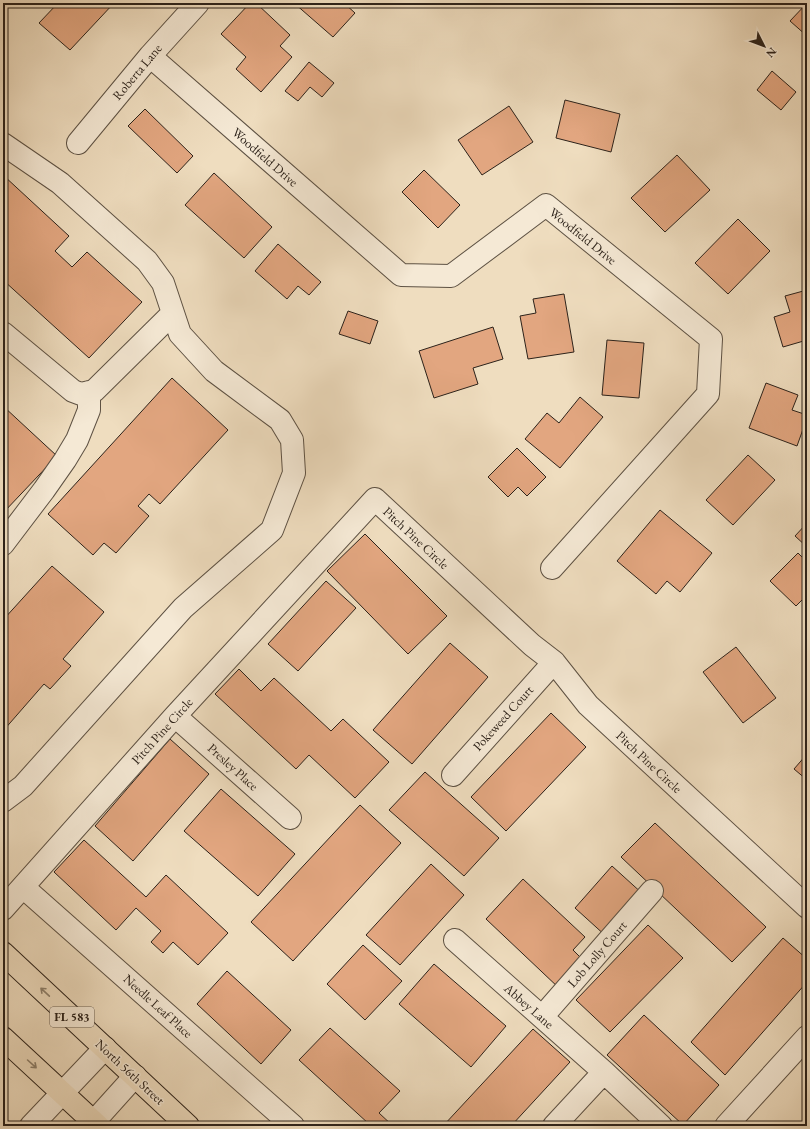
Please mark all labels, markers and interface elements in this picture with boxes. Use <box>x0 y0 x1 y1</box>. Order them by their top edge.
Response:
north arrow <box>744 26 784 66</box>
street label: Roberta Lane <box>109 40 165 104</box>
text: N <box>763 45 780 61</box>
street label: Woodfield Drive <box>229 124 301 190</box>
street label: Woodfield Drive <box>546 204 620 268</box>
street label: Pitch Pine Circle <box>379 503 453 573</box>
street label: Pokeweed Court <box>469 682 537 754</box>
street label: Pitch Pine Circle <box>128 694 196 768</box>
street label: Pitch Pine Circle <box>612 727 686 797</box>
street label: Presley Place <box>204 740 262 794</box>
street label: Lob Lolly Court <box>563 917 631 991</box>
street label: Needle Leaf Place <box>120 970 196 1042</box>
street label: Abbey Lane <box>500 979 557 1032</box>
one-way arrow <box>40 987 50 997</box>
road number: FL 583 <box>50 1007 94 1027</box>
street label: North 56th Street <box>92 1035 168 1109</box>
one-way arrow <box>27 1060 37 1069</box>

